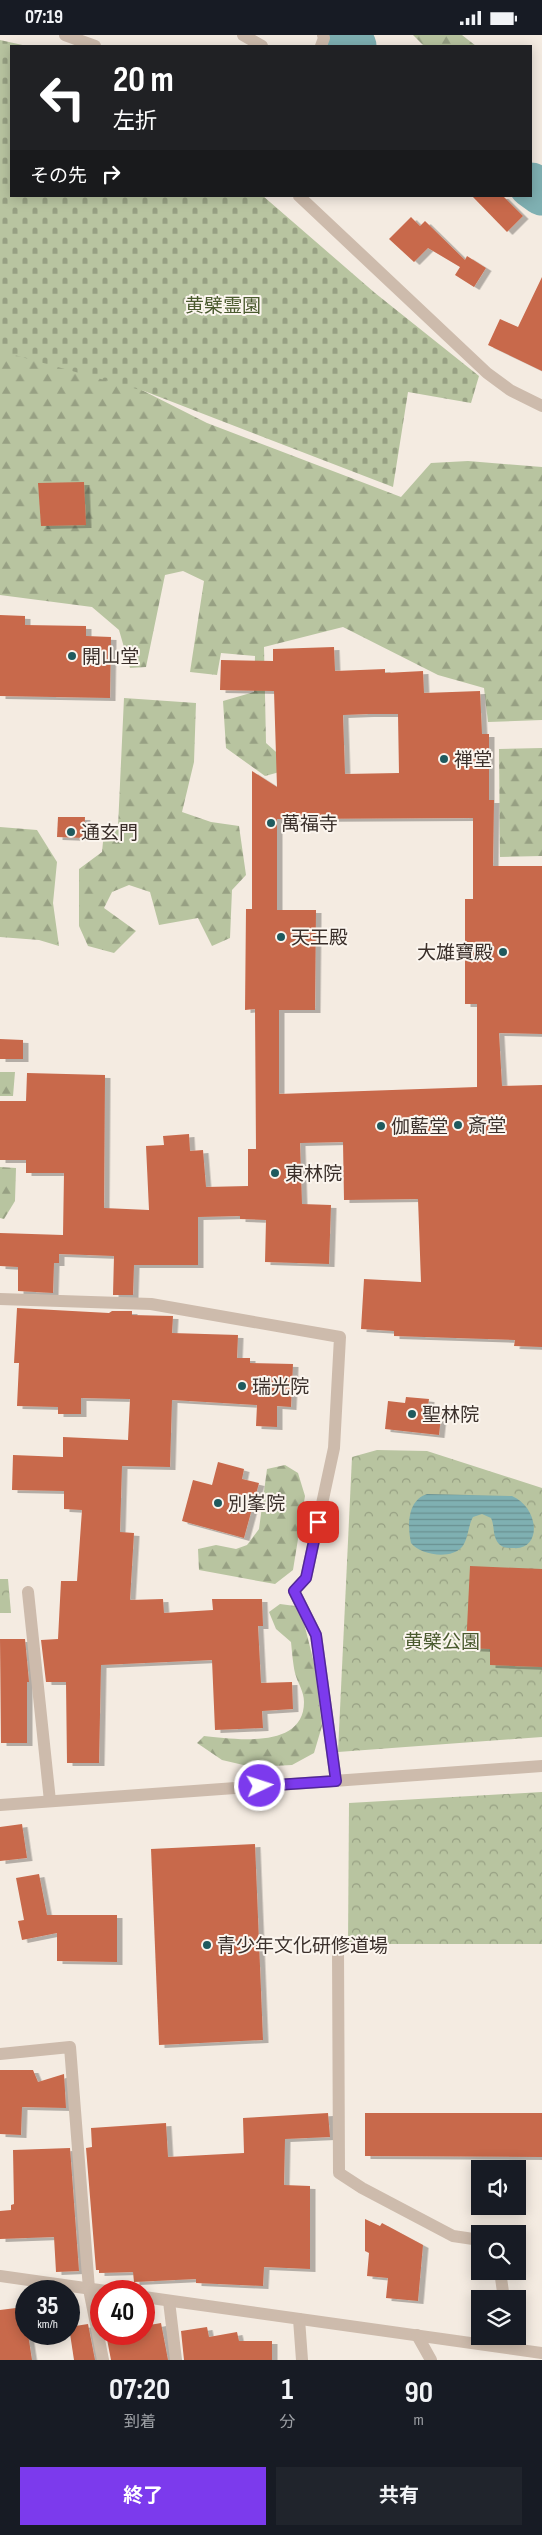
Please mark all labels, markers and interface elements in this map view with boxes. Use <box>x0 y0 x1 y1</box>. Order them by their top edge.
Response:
text: 07:19 <box>25 6 63 29</box>
text: 20 m <box>113 59 174 102</box>
icon: left <box>30 65 95 130</box>
text: 左折 <box>113 108 157 135</box>
icon: right <box>97 160 125 188</box>
text: その先 <box>30 165 87 188</box>
park label: 黄檗霊園 <box>185 295 261 318</box>
place label: 開山堂 <box>82 646 139 669</box>
marker: 開山堂 <box>66 650 78 662</box>
place label: 禅堂 <box>454 749 492 772</box>
marker: 禅堂 <box>438 753 450 765</box>
place label: 萬福寺 <box>281 813 338 836</box>
marker: 萬福寺 <box>265 817 277 829</box>
place label: 通玄門 <box>81 822 138 845</box>
marker: 通玄門 <box>65 826 77 838</box>
place label: 天王殿 <box>291 927 348 950</box>
marker: 天王殿 <box>275 931 287 943</box>
place label: 大雄寶殿 <box>417 942 493 965</box>
marker: 大雄寶殿 <box>497 946 509 958</box>
place label: 斎堂 <box>468 1115 506 1138</box>
place label: 伽藍堂 <box>391 1116 448 1139</box>
marker: 斎堂 <box>452 1119 464 1131</box>
marker: 伽藍堂 <box>375 1120 387 1132</box>
place label: 東林院 <box>285 1163 342 1186</box>
marker: 東林院 <box>269 1167 281 1179</box>
place label: 瑞光院 <box>252 1376 309 1399</box>
marker: 瑞光院 <box>236 1380 248 1392</box>
place label: 聖林院 <box>422 1404 479 1427</box>
marker: 聖林院 <box>406 1408 418 1420</box>
place label: 別峯院 <box>228 1493 285 1516</box>
marker: 別峯院 <box>212 1497 224 1509</box>
pin <box>297 1501 339 1543</box>
icon: arrive <box>304 1508 332 1536</box>
park label: 黄檗公園 <box>404 1631 480 1654</box>
position arrow <box>233 1759 285 1811</box>
place label: 青少年文化研修道場 <box>217 1935 388 1958</box>
marker: 青少年文化研修道場 <box>201 1939 213 1951</box>
map controls <box>471 2160 526 2345</box>
button: sound <box>471 2160 526 2215</box>
button: search <box>471 2225 526 2280</box>
speed limit sign: 40 <box>90 2280 155 2345</box>
button: layers <box>471 2290 526 2345</box>
text: 35 <box>36 2291 59 2322</box>
text: km/h <box>37 2317 58 2332</box>
text: 07:20 <box>109 2372 170 2408</box>
text: 1 <box>282 2372 293 2408</box>
text: 90 <box>404 2375 433 2411</box>
text: m <box>414 2411 424 2430</box>
text: 到着 <box>124 2413 156 2432</box>
text: 分 <box>279 2413 295 2432</box>
button: 終了 <box>20 2467 266 2525</box>
button: 共有 <box>276 2467 522 2525</box>

